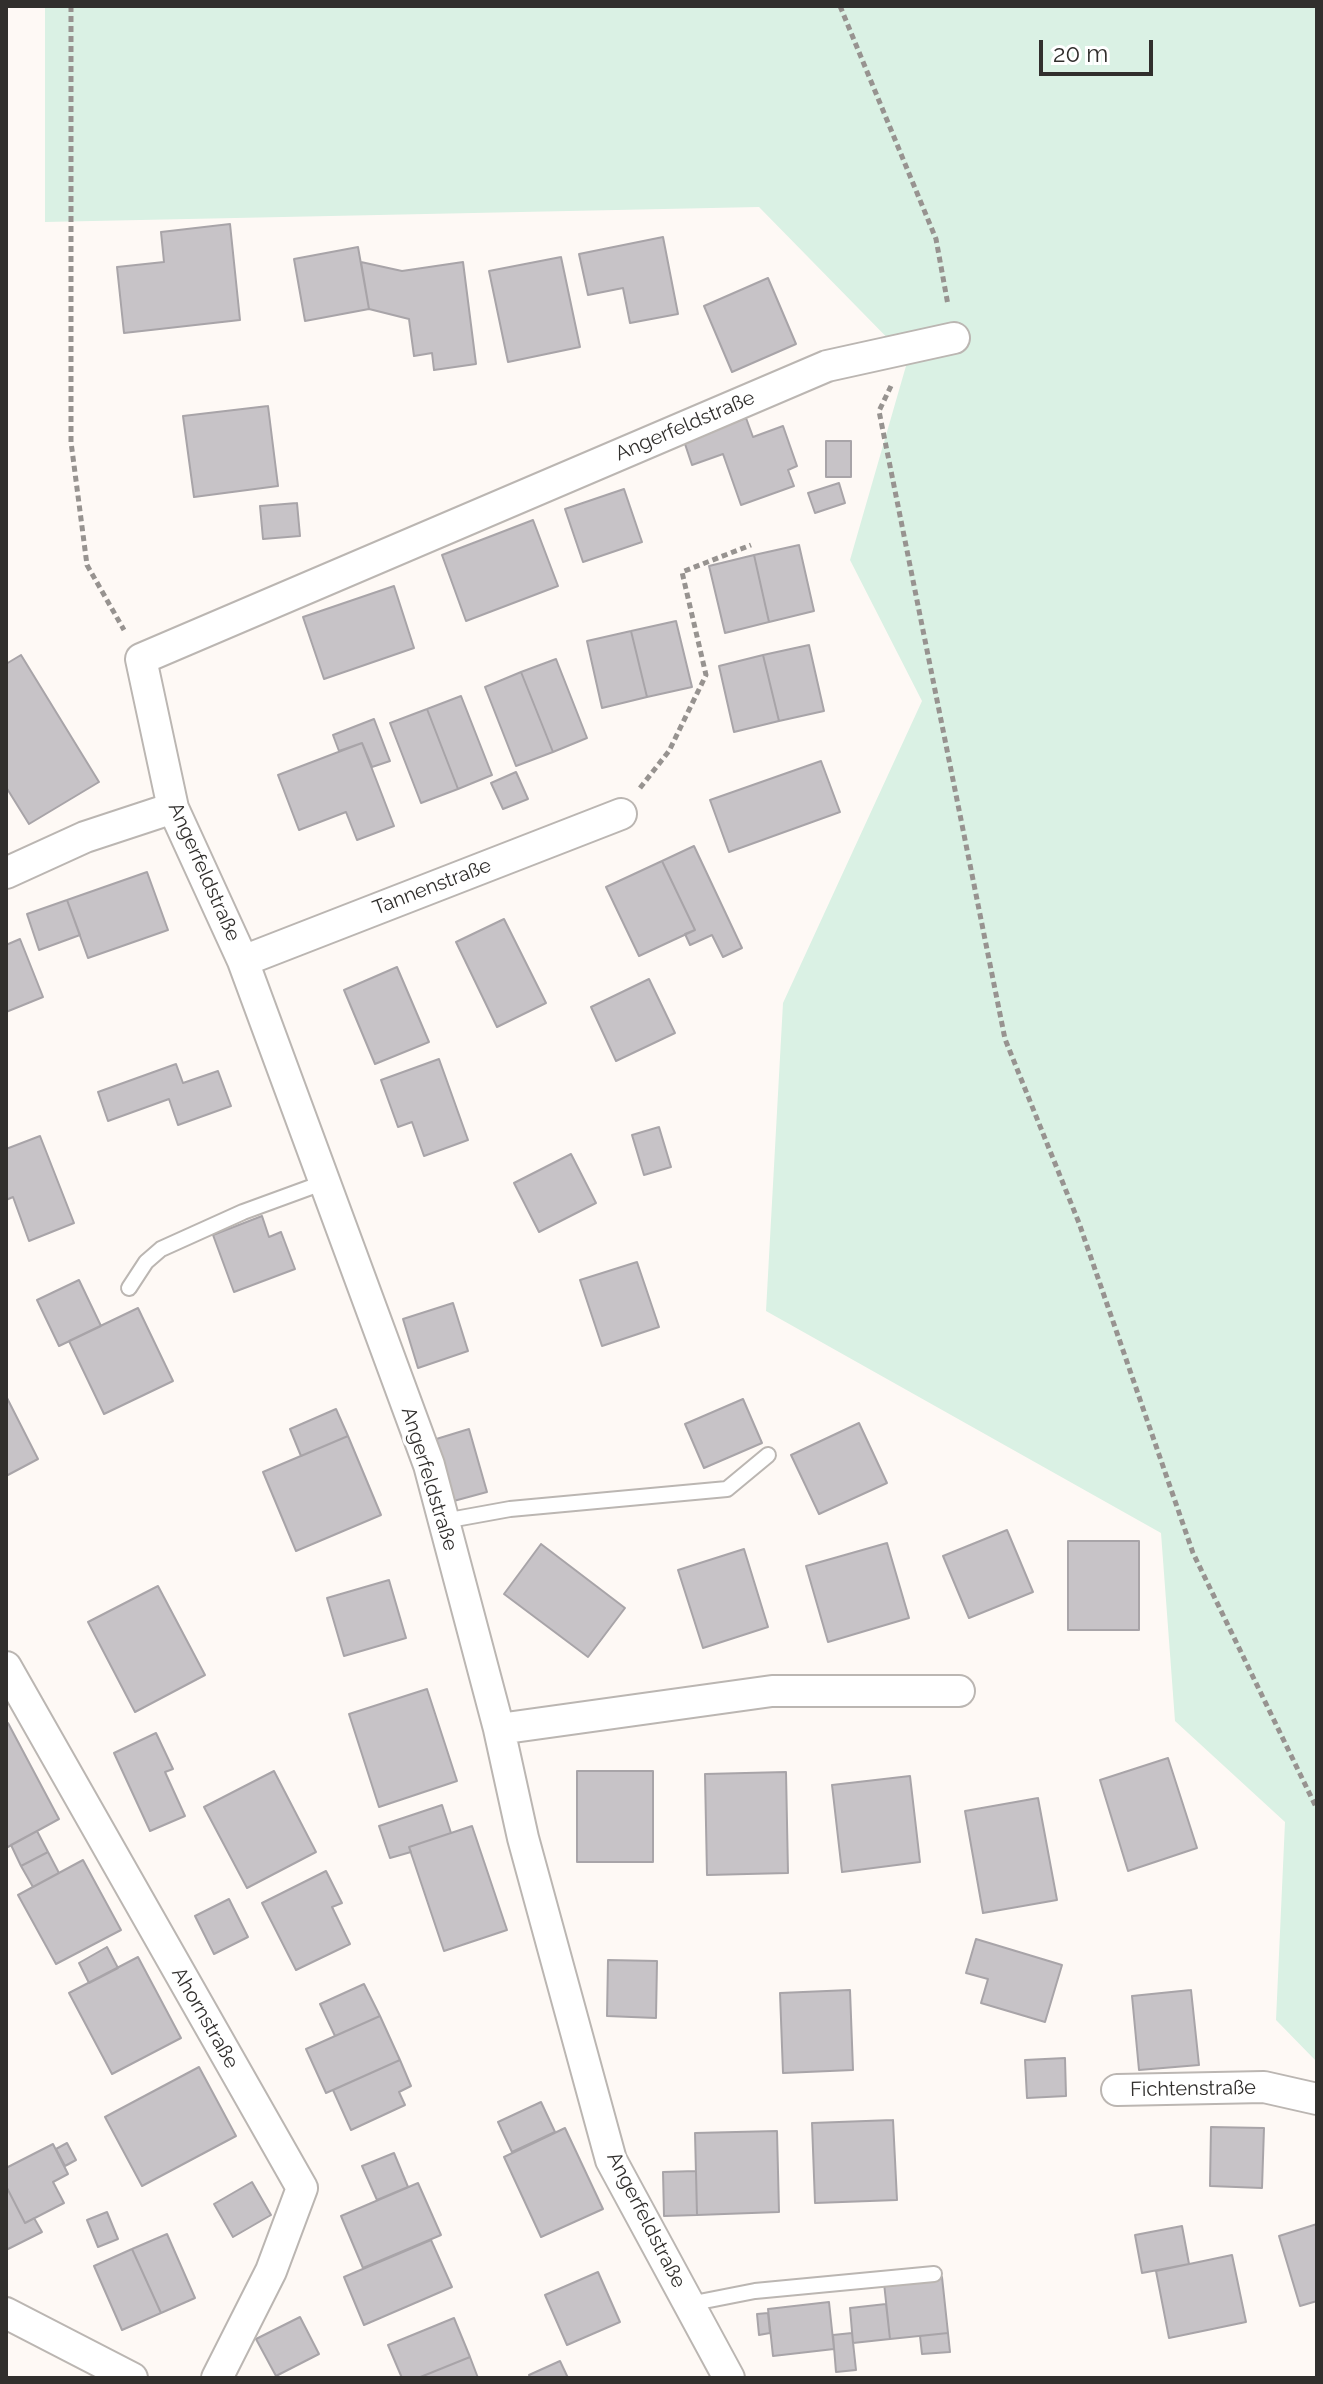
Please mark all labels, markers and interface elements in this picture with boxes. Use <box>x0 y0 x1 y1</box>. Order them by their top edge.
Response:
scale bar <box>1043 24 1157 74</box>
text: 20 m <box>1053 39 1108 68</box>
street label: Angerfeldstraße <box>612 386 758 466</box>
street label: Angerfeldstraße <box>163 799 245 945</box>
street label: Tannenstraße <box>369 853 495 921</box>
street label: Angerfeldstraße <box>396 1404 462 1554</box>
street label: Ahornstraße <box>166 1963 244 2073</box>
street label: Fichtenstraße <box>1130 2076 1256 2102</box>
street label: Angerfeldstraße <box>601 2148 691 2292</box>

